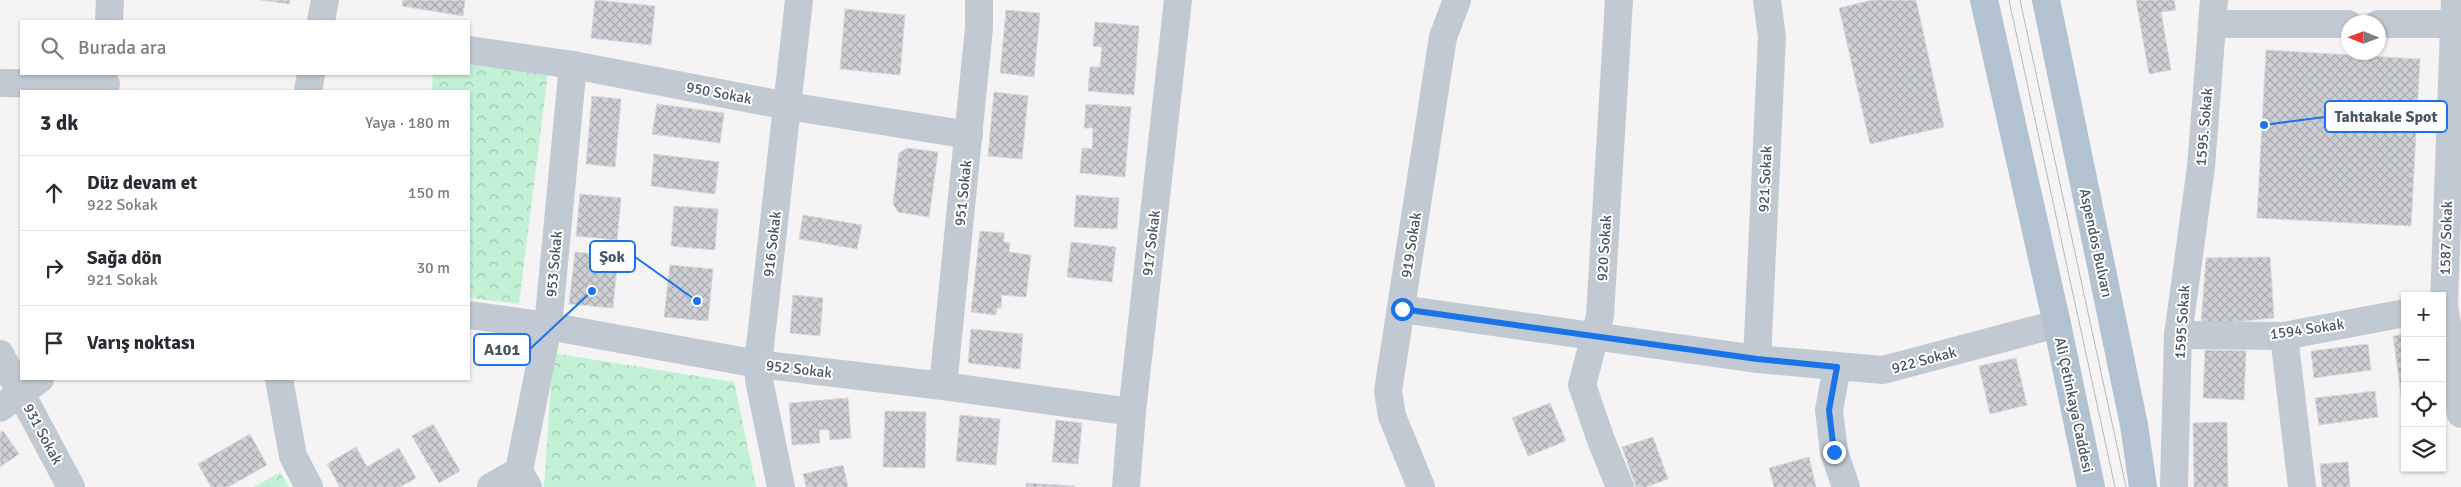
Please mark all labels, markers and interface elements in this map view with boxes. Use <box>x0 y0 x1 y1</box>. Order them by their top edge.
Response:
north arrow <box>2341 15 2386 60</box>
search box <box>20 20 470 75</box>
icon: search <box>38 34 66 62</box>
text: Burada ara <box>78 36 166 60</box>
street label: 950 Sokak <box>685 78 754 108</box>
street label: 1595. Sokak <box>2192 87 2216 167</box>
callout: Tahtakale Spot <box>2325 101 2447 132</box>
text: Tahtakale Spot <box>2335 107 2437 127</box>
text: 3 dk <box>40 110 78 136</box>
text: Yaya · 180 m <box>365 113 450 133</box>
street label: 921 Sokak <box>1754 145 1776 213</box>
street label: 951 Sokak <box>951 159 975 227</box>
text: Düz devam et <box>87 171 197 195</box>
icon: ahead <box>40 179 68 207</box>
text: 150 m <box>408 183 450 203</box>
street label: Aspendos Bulvarı <box>2076 187 2116 299</box>
text: 922 Sokak <box>87 195 158 215</box>
street label: 1587 Sokak <box>2436 200 2456 276</box>
street label: 917 Sokak <box>1138 208 1164 277</box>
street label: 916 Sokak <box>759 209 785 278</box>
street label: 919 Sokak <box>1397 210 1425 279</box>
street label: 920 Sokak <box>1593 214 1615 282</box>
street label: 953 Sokak <box>542 230 566 298</box>
callout: Şok <box>590 241 635 272</box>
text: Sağa dön <box>87 246 162 270</box>
text: Şok <box>599 247 625 267</box>
icon: right <box>40 254 68 282</box>
text: 30 m <box>416 258 450 278</box>
text: 921 Sokak <box>87 270 158 290</box>
street label: 1595 Sokak <box>2170 284 2194 360</box>
map controls <box>2401 292 2446 472</box>
button: + <box>2401 292 2446 337</box>
route start <box>1391 298 1414 321</box>
street label: 1594 Sokak <box>2269 315 2346 343</box>
icon: arrive <box>40 329 68 357</box>
text: Varış noktası <box>87 331 195 355</box>
callout: A101 <box>474 334 530 365</box>
street label: Ali Çetinkaya Caddesi <box>2051 336 2097 474</box>
button: − <box>2401 337 2446 382</box>
text: A101 <box>484 340 520 360</box>
street label: 922 Sokak <box>1890 343 1959 377</box>
street label: 952 Sokak <box>765 356 834 382</box>
button: locate <box>2401 382 2446 427</box>
street label: 931 Sokak <box>19 400 67 468</box>
button: layers <box>2401 427 2446 472</box>
route end <box>1823 441 1846 464</box>

